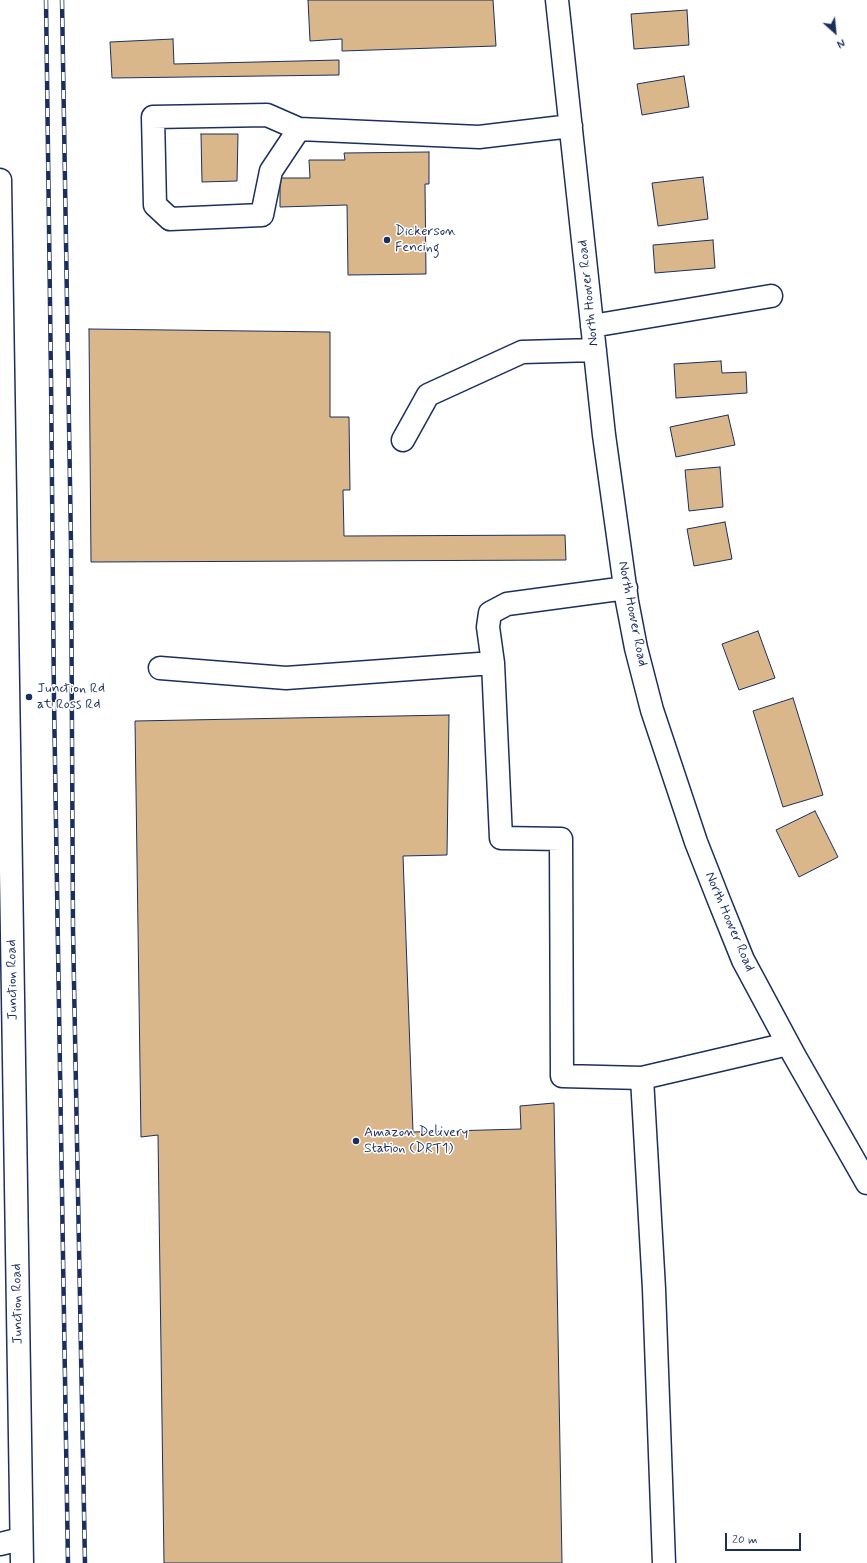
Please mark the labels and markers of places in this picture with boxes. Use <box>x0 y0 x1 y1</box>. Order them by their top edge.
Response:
place label: Dickerson Fencing <box>395 224 456 256</box>
marker: Dickerson Fencing <box>382 235 392 245</box>
place label: Junction Rd at Ross Rd <box>37 681 105 714</box>
marker: Junction Rd at Ross Rd <box>24 692 34 702</box>
place label: Amazon Delivery Station (DRT1) <box>364 1125 468 1158</box>
marker: Amazon Delivery Station (DRT1) <box>351 1136 361 1146</box>

